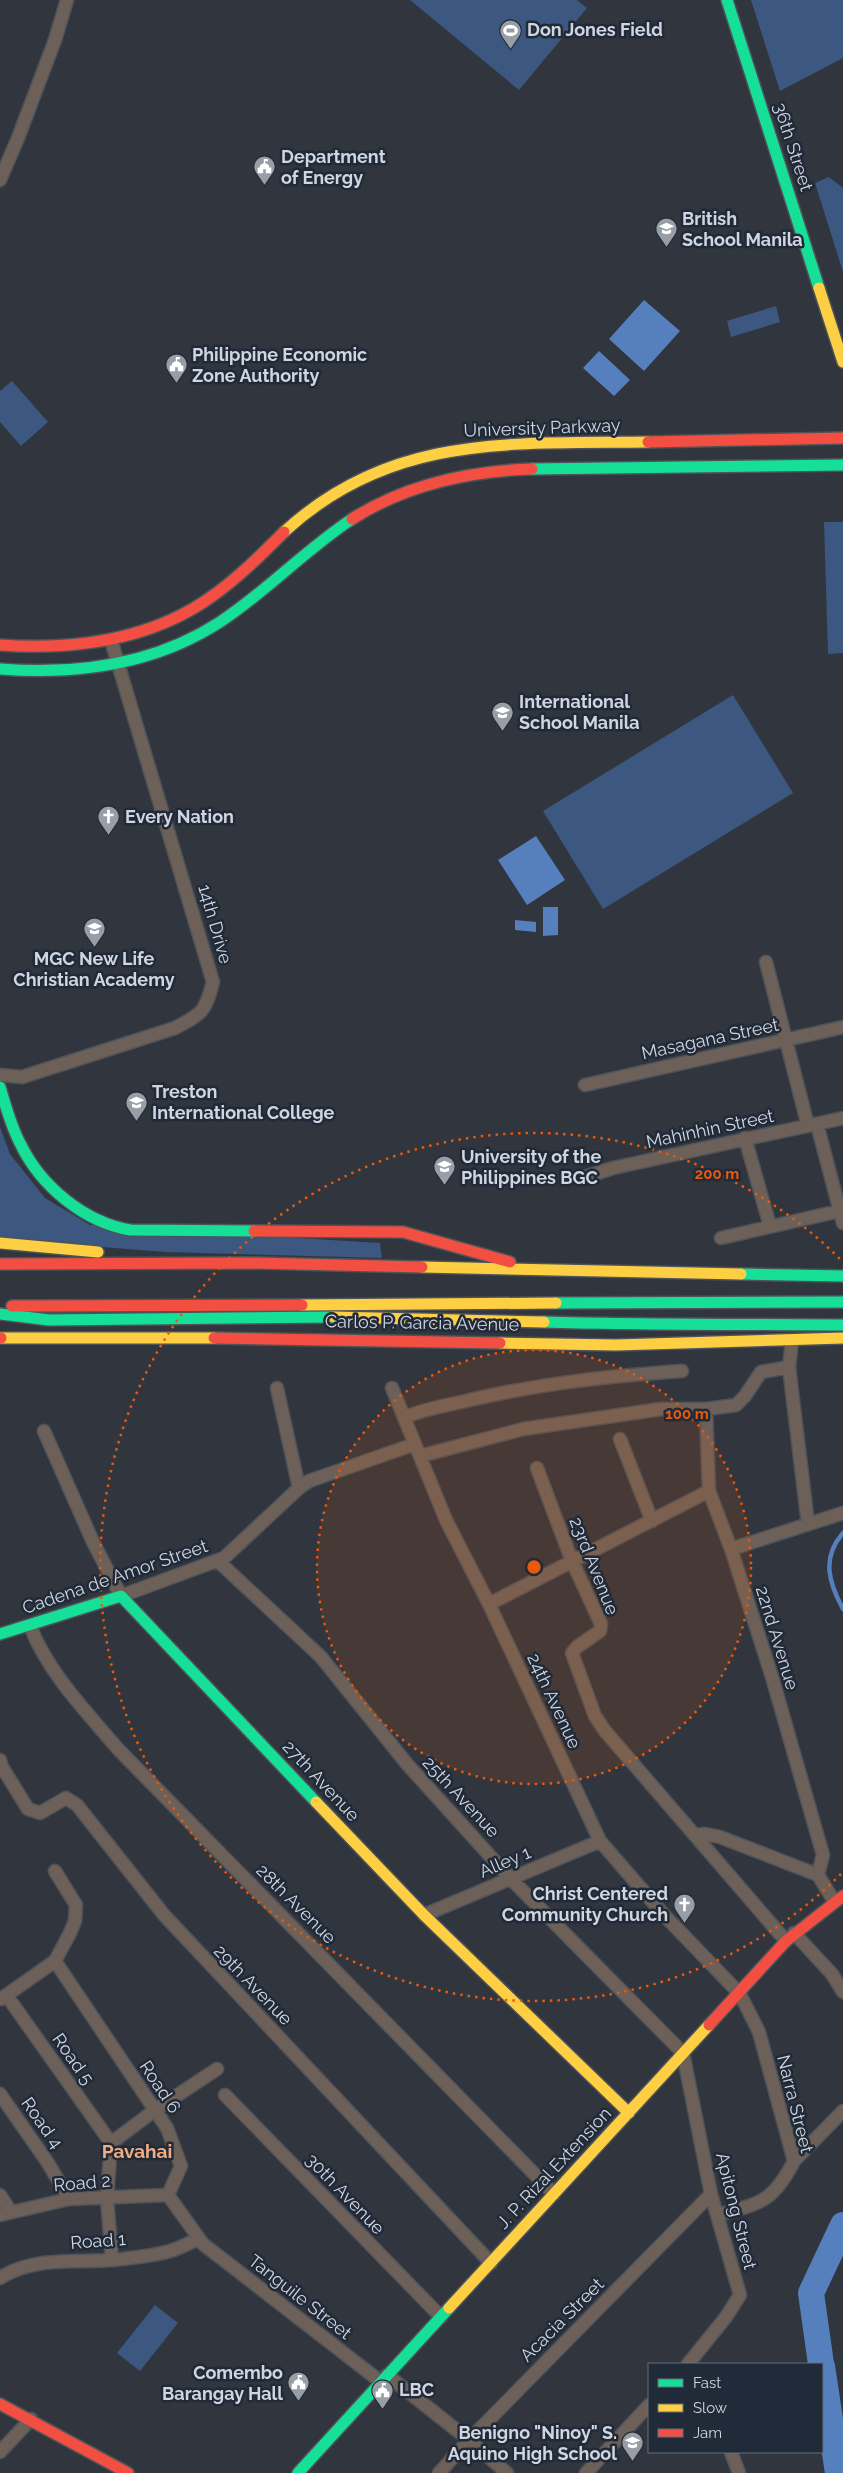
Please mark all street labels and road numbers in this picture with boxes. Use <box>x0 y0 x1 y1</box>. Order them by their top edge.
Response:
street label: 36th Street <box>769 100 818 194</box>
street label: University Parkway <box>463 414 621 441</box>
street label: 14th Drive <box>194 882 237 966</box>
street label: Masagana Street <box>639 1014 780 1063</box>
street label: Mahinhin Street <box>644 1105 776 1152</box>
street label: Carlos P. Garcia Avenue <box>325 1310 520 1335</box>
street label: 23rd Avenue <box>565 1514 624 1618</box>
street label: Cadena de Amor Street <box>20 1535 210 1618</box>
street label: 22nd Avenue <box>752 1583 803 1693</box>
street label: 24th Avenue <box>523 1650 586 1752</box>
street label: 27th Avenue <box>279 1736 364 1826</box>
street label: 25th Avenue <box>419 1752 504 1842</box>
street label: Alley 1 <box>476 1841 534 1882</box>
street label: 28th Avenue <box>252 1860 341 1948</box>
street label: 29th Avenue <box>210 1940 297 2030</box>
street label: Road 5 <box>48 2029 99 2088</box>
street label: Narra Street <box>773 2053 818 2155</box>
street label: Road 6 <box>135 2057 186 2117</box>
street label: Road 4 <box>17 2093 68 2152</box>
street label: J. P. Rizal Extension <box>492 2103 615 2233</box>
street label: 30th Avenue <box>302 2149 389 2239</box>
street label: Apitong Street <box>712 2150 761 2272</box>
street label: Road 2 <box>53 2170 111 2195</box>
street label: Road 1 <box>70 2228 127 2253</box>
street label: Tanguile Street <box>245 2250 356 2343</box>
street label: Acacia Street <box>515 2273 608 2366</box>

